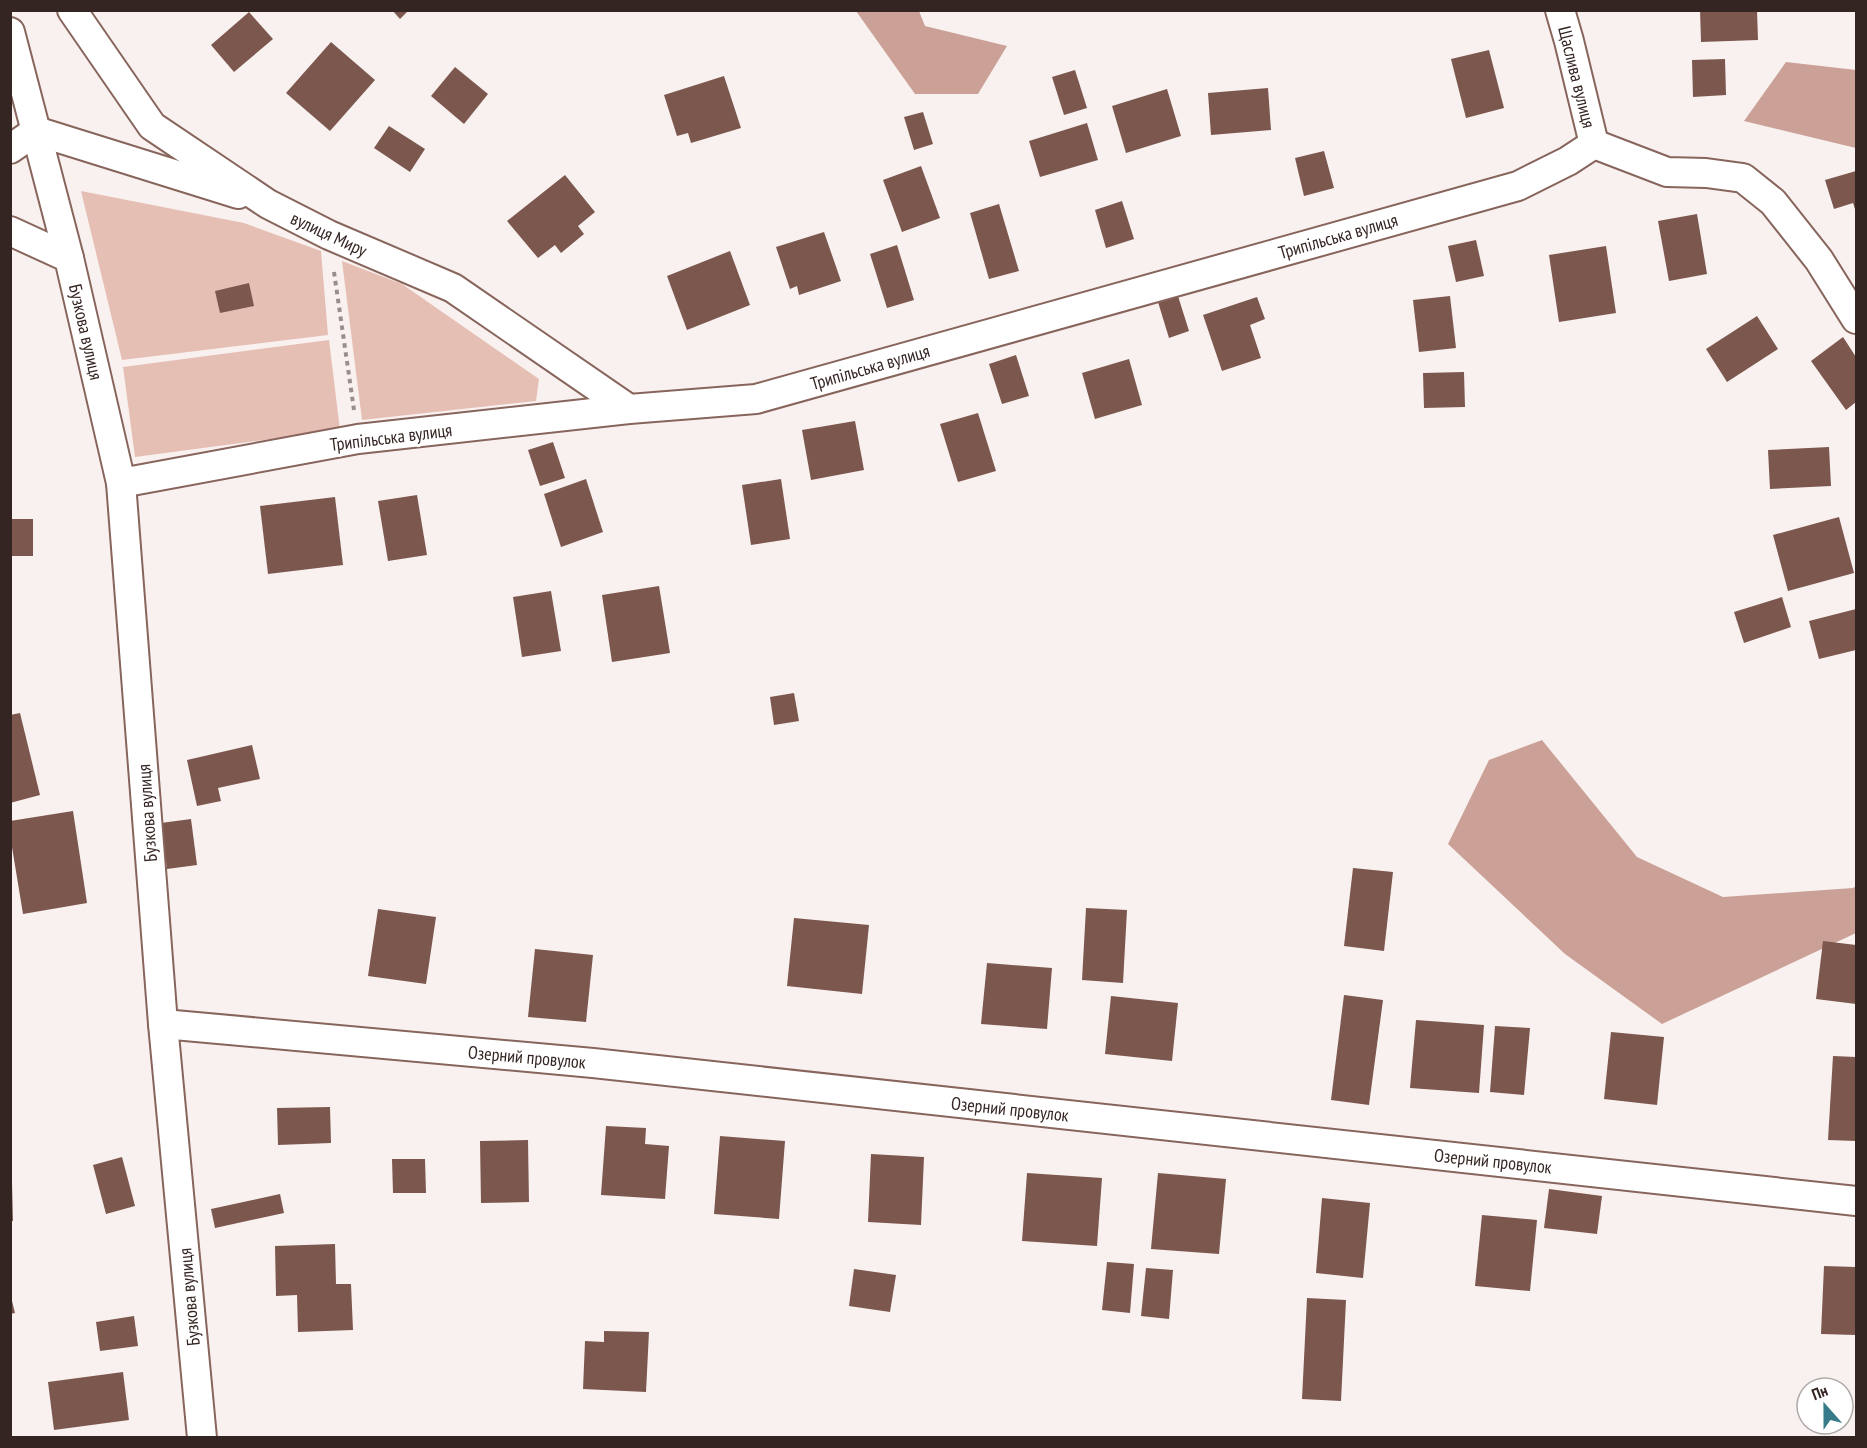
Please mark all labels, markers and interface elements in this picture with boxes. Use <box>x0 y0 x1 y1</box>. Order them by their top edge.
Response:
street label: Щаслива вулиця <box>1553 24 1601 130</box>
street label: вулиця Миру <box>287 206 371 262</box>
street label: Трипільська вулиця <box>1276 208 1400 264</box>
street label: Бузкова вулиця <box>64 282 108 382</box>
street label: Трипільська вулиця <box>808 339 932 395</box>
street label: Трипільська вулиця <box>329 418 453 456</box>
street label: Бузкова вулиця <box>132 763 162 863</box>
street label: Озерний провулок <box>467 1040 587 1074</box>
street label: Озерний провулок <box>950 1091 1070 1127</box>
street label: Озерний провулок <box>1433 1143 1553 1179</box>
street label: Бузкова вулиця <box>173 1247 205 1347</box>
north arrow <box>1795 1376 1855 1436</box>
text: Пн <box>1809 1380 1830 1404</box>

